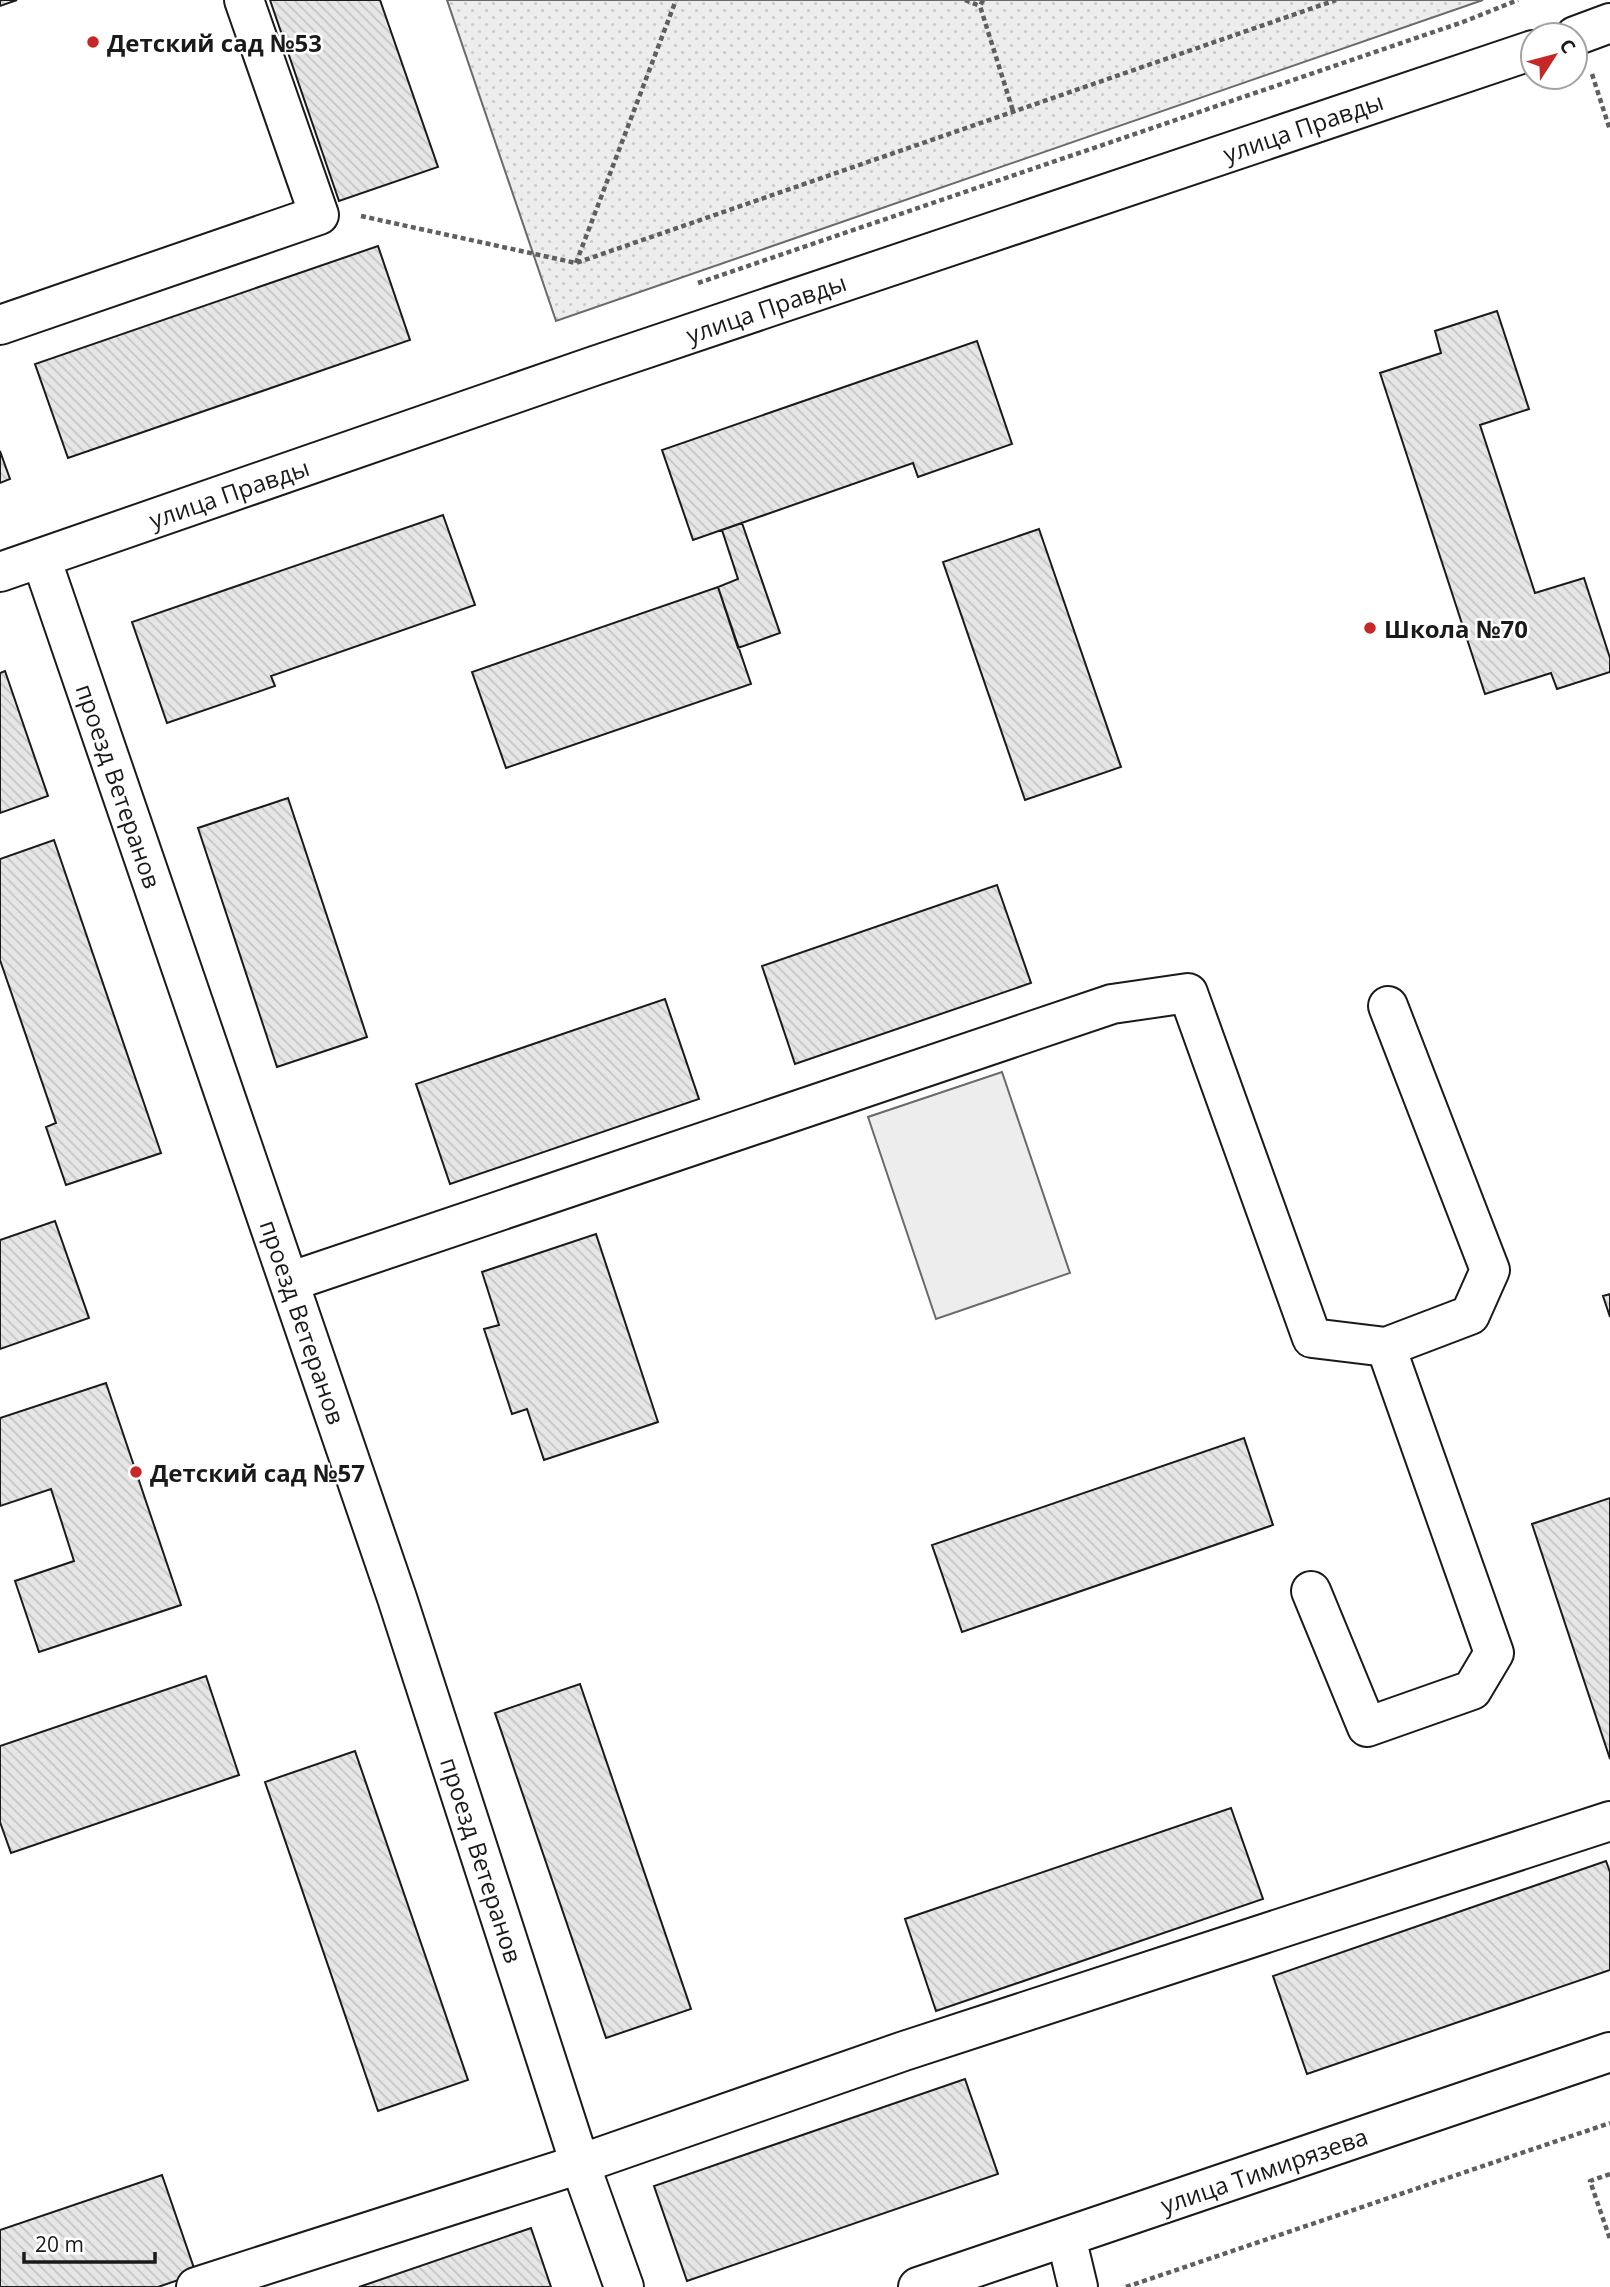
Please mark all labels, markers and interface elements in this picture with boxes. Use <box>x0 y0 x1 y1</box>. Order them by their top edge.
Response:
north arrow <box>1519 21 1589 91</box>
place label: Детский сад №53 <box>107 26 322 59</box>
text: С <box>1554 33 1582 59</box>
marker: Детский сад №53 <box>85 34 101 50</box>
street label: улица Правды <box>1219 84 1387 170</box>
street label: улица Правды <box>682 265 850 351</box>
street label: улица Правды <box>145 450 313 536</box>
place label: Школа №70 <box>1384 612 1528 645</box>
marker: Школа №70 <box>1362 620 1378 636</box>
street label: проезд Ветеранов <box>69 679 169 893</box>
street label: проезд Ветеранов <box>253 1215 353 1429</box>
place label: Детский сад №57 <box>150 1456 365 1489</box>
marker: Детский сад №57 <box>128 1464 144 1480</box>
street label: проезд Ветеранов <box>433 1753 531 1967</box>
street label: улица Тимирязева <box>1156 2119 1372 2221</box>
scale bar <box>24 2220 156 2264</box>
text: 20 m <box>35 2230 84 2258</box>

